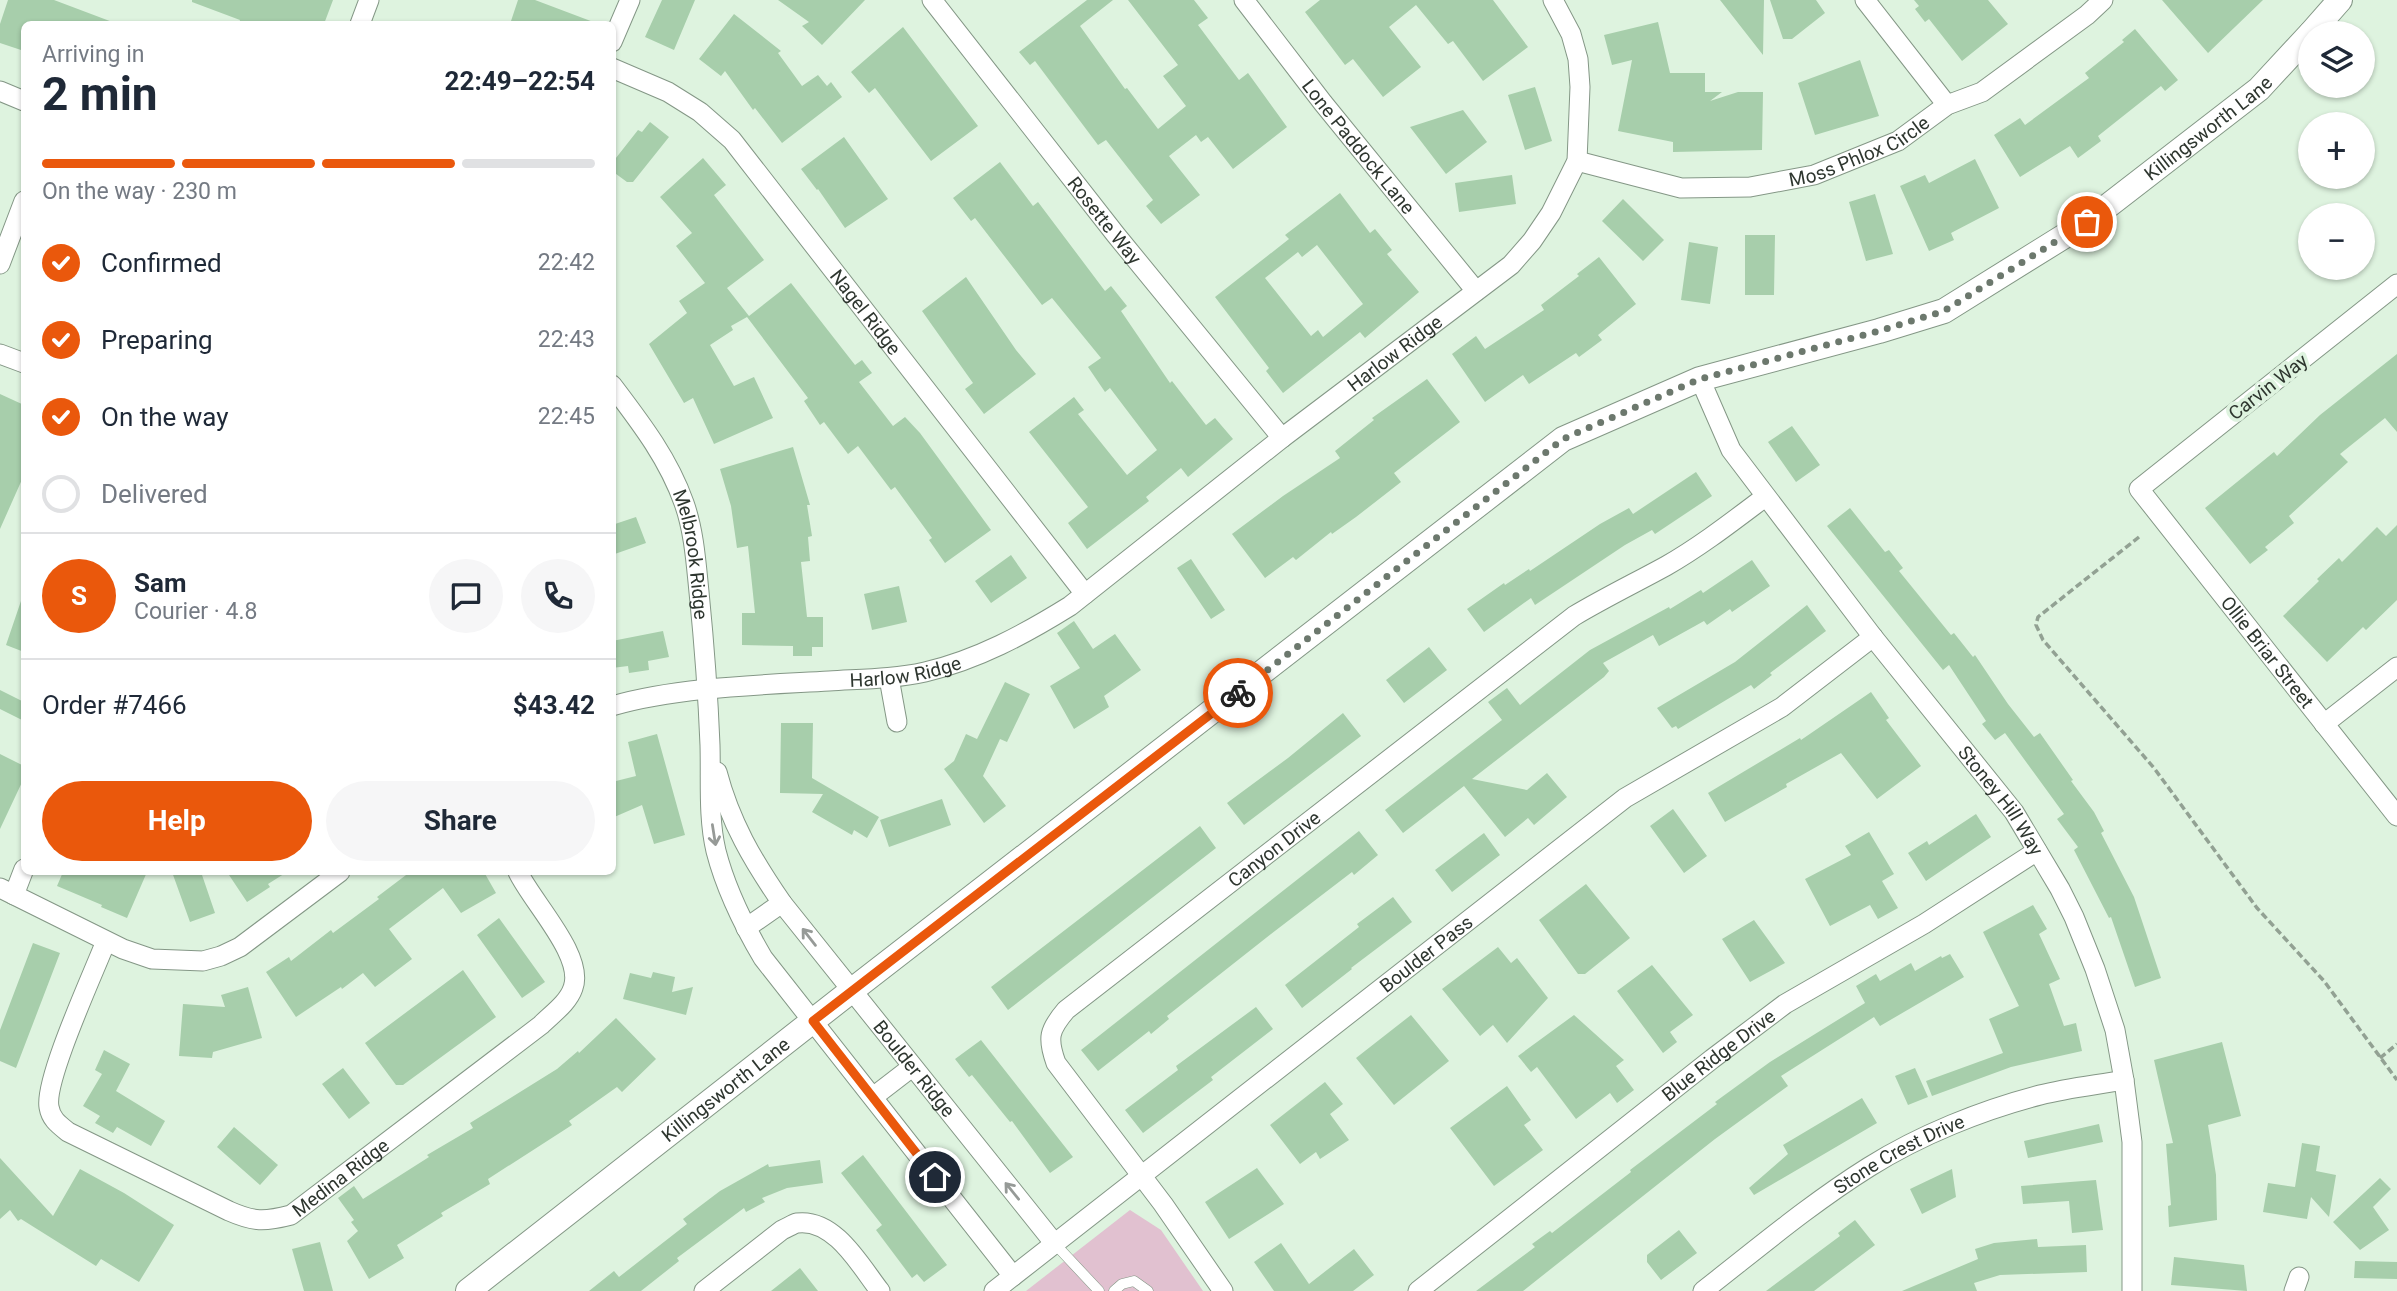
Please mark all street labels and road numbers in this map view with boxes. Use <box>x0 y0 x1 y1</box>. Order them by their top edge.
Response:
street label: Killingsworth Lane <box>2139 71 2277 185</box>
street label: Lone Paddock Lane <box>1297 75 1420 218</box>
street label: Moss Phlox Circle <box>1787 111 1934 191</box>
street label: Rosette Way <box>1063 172 1147 269</box>
street label: Nagel Ridge <box>825 265 906 359</box>
street label: Harlow Ridge <box>1343 310 1446 396</box>
street label: Carvin Way <box>2224 349 2312 425</box>
street label: Melbrook Ridge <box>668 486 713 621</box>
street label: Ollie Briar Street <box>2216 591 2319 713</box>
street label: Harlow Ridge <box>849 651 964 691</box>
street label: Stoney Hill Way <box>1954 741 2049 859</box>
street label: Canyon Drive <box>1223 806 1325 892</box>
street label: Boulder Pass <box>1375 910 1477 997</box>
street label: Blue Ridge Drive <box>1657 1004 1780 1106</box>
street label: Boulder Ridge <box>869 1015 960 1122</box>
street label: Killingsworth Lane <box>657 1032 794 1147</box>
street label: Stone Crest Drive <box>1829 1109 1968 1199</box>
street label: Medina Ridge <box>288 1133 393 1221</box>

